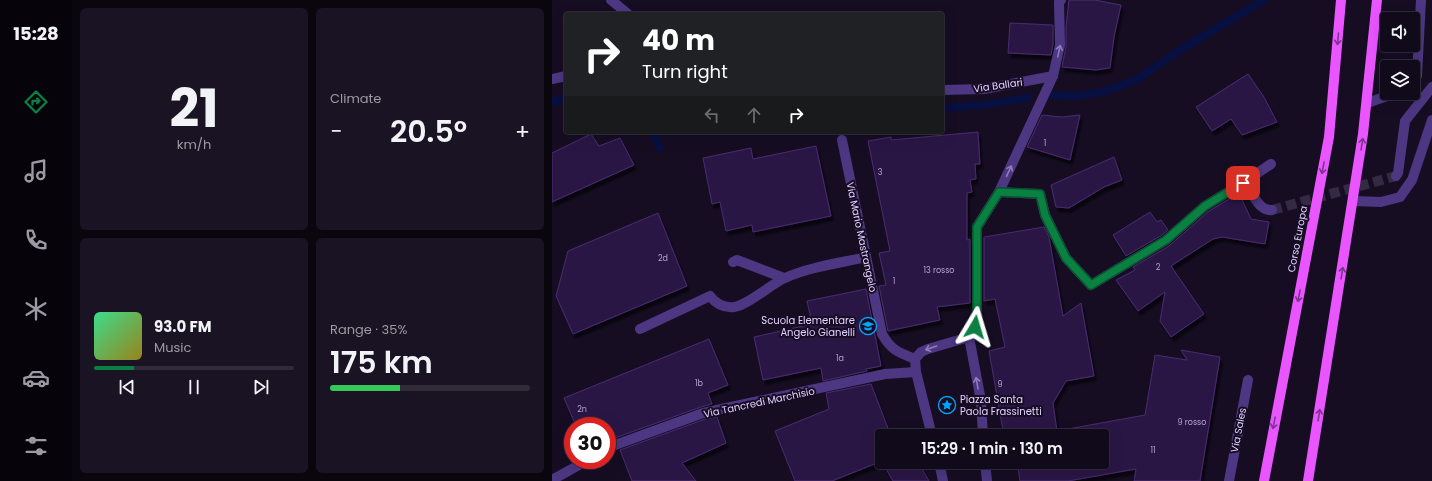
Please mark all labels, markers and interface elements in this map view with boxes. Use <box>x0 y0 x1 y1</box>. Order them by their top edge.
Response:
map controls <box>1380 12 1420 100</box>
button: sound <box>1380 12 1420 52</box>
text: 15:28 <box>13 21 59 46</box>
text: 40 m <box>642 21 715 60</box>
icon: right <box>576 28 628 80</box>
one-way arrow <box>1334 32 1342 45</box>
one-way arrow <box>1055 45 1063 58</box>
text: Turn right <box>642 59 728 84</box>
button: layers <box>1380 60 1420 100</box>
text: 21 <box>169 72 219 145</box>
street label: Via Ballari <box>973 75 1024 96</box>
icon: directions <box>22 88 50 116</box>
text: Climate <box>330 89 381 108</box>
icon: left <box>701 104 723 126</box>
icon: ahead <box>743 104 765 126</box>
icon: right <box>785 104 807 126</box>
text: 20.5° <box>390 110 467 153</box>
text: − <box>330 116 342 147</box>
text: + <box>515 116 530 147</box>
text: km/h <box>177 135 211 154</box>
house number: 1 <box>1044 138 1046 149</box>
one-way arrow <box>1358 138 1366 151</box>
icon: music <box>22 157 50 185</box>
one-way arrow <box>1319 161 1327 174</box>
one-way arrow <box>1006 165 1013 177</box>
pin <box>1226 166 1260 200</box>
house number: 3 <box>878 167 883 178</box>
icon: arrive <box>1232 172 1254 194</box>
street label: Via Mario Mastrangelo <box>843 181 881 294</box>
street label: Corso Europa <box>1284 205 1311 274</box>
icon: phone <box>22 226 50 254</box>
house number: 2d <box>658 253 668 264</box>
house number: 2 <box>1156 262 1161 273</box>
house number: 13 rosso <box>924 265 954 276</box>
one-way arrow <box>1338 267 1346 280</box>
house number: 1 <box>893 276 895 287</box>
one-way arrow <box>1294 289 1302 302</box>
icon: climate <box>22 295 50 323</box>
position arrow <box>954 306 996 348</box>
place label: Scuola Elementare Angelo Gianelli <box>761 313 855 340</box>
text: 93.0 FM <box>154 316 211 337</box>
school or university icon: Scuola Elementare Angelo Gianelli <box>858 316 878 336</box>
text: Range · 35% <box>330 320 407 339</box>
text: Music <box>154 338 191 357</box>
text: 175 km <box>330 341 433 384</box>
one-way arrow <box>926 345 938 353</box>
house number: 1a <box>836 353 844 364</box>
icon: car <box>22 364 50 392</box>
icon: previous <box>116 376 138 398</box>
icon: pause <box>183 376 205 398</box>
icon: next <box>250 376 272 398</box>
one-way arrow <box>973 377 981 390</box>
house number: 1b <box>695 378 704 389</box>
house number: 9 <box>997 379 1003 390</box>
street label: Via Tancredi Marchisio <box>702 383 816 422</box>
place label: Piazza Santa Paola Frassinetti <box>960 392 1042 419</box>
place icon: Piazza Santa Paola Frassinetti <box>937 395 957 415</box>
house number: 2n <box>577 404 587 415</box>
street label: Via Sales <box>1227 406 1250 454</box>
one-way arrow <box>1315 409 1323 422</box>
one-way arrow <box>1270 416 1278 429</box>
speed limit sign: 30 <box>564 417 616 469</box>
house number: 9 rosso <box>1178 417 1206 428</box>
icon: filters <box>22 432 50 460</box>
text: 15:29 · 1 min · 130 m <box>921 438 1063 459</box>
house number: 11 <box>1150 445 1156 456</box>

